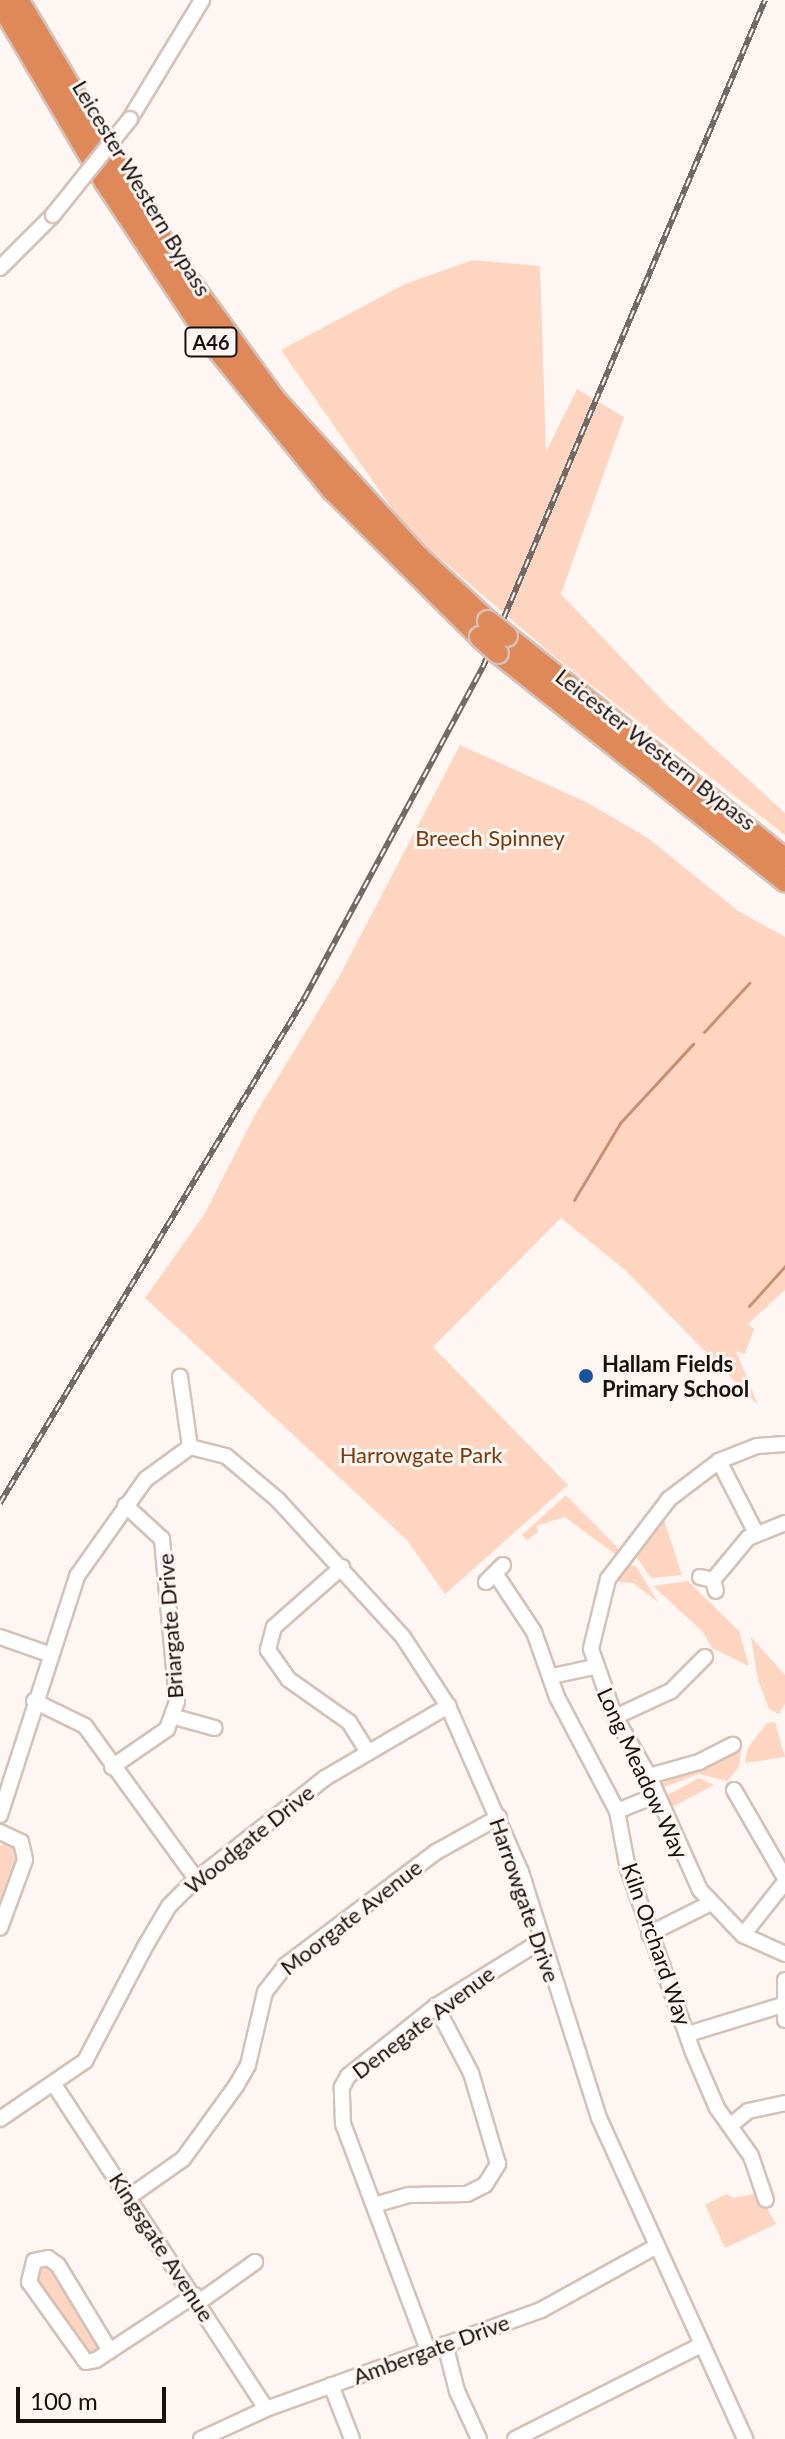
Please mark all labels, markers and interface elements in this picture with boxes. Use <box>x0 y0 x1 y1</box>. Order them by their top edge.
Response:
street label: Leicester Western Bypass <box>67 75 217 301</box>
road number: A46 <box>183 326 239 358</box>
street label: Leicester Western Bypass <box>550 662 762 836</box>
park label: Breech Spinney <box>415 825 565 851</box>
place label: Hallam Fields Primary School <box>602 1350 750 1402</box>
marker: Hallam Fields Primary School <box>577 1367 595 1385</box>
park label: Harrowgate Park <box>340 1442 502 1468</box>
street label: Briargate Drive <box>152 1552 188 1700</box>
street label: Long Meadow Way <box>592 1683 694 1863</box>
street label: Woodgate Drive <box>179 1779 319 1899</box>
street label: Harrowgate Drive <box>484 1814 566 1986</box>
street label: Moorgate Avenue <box>275 1853 427 1981</box>
street label: Kiln Orchard Way <box>617 1859 697 2029</box>
street label: Denegate Avenue <box>346 1960 500 2084</box>
street label: Kingsgate Avenue <box>104 2167 220 2327</box>
street label: Ambergate Drive <box>349 2308 513 2390</box>
scale bar <box>20 2371 170 2421</box>
text: 100 m <box>30 2386 98 2415</box>

